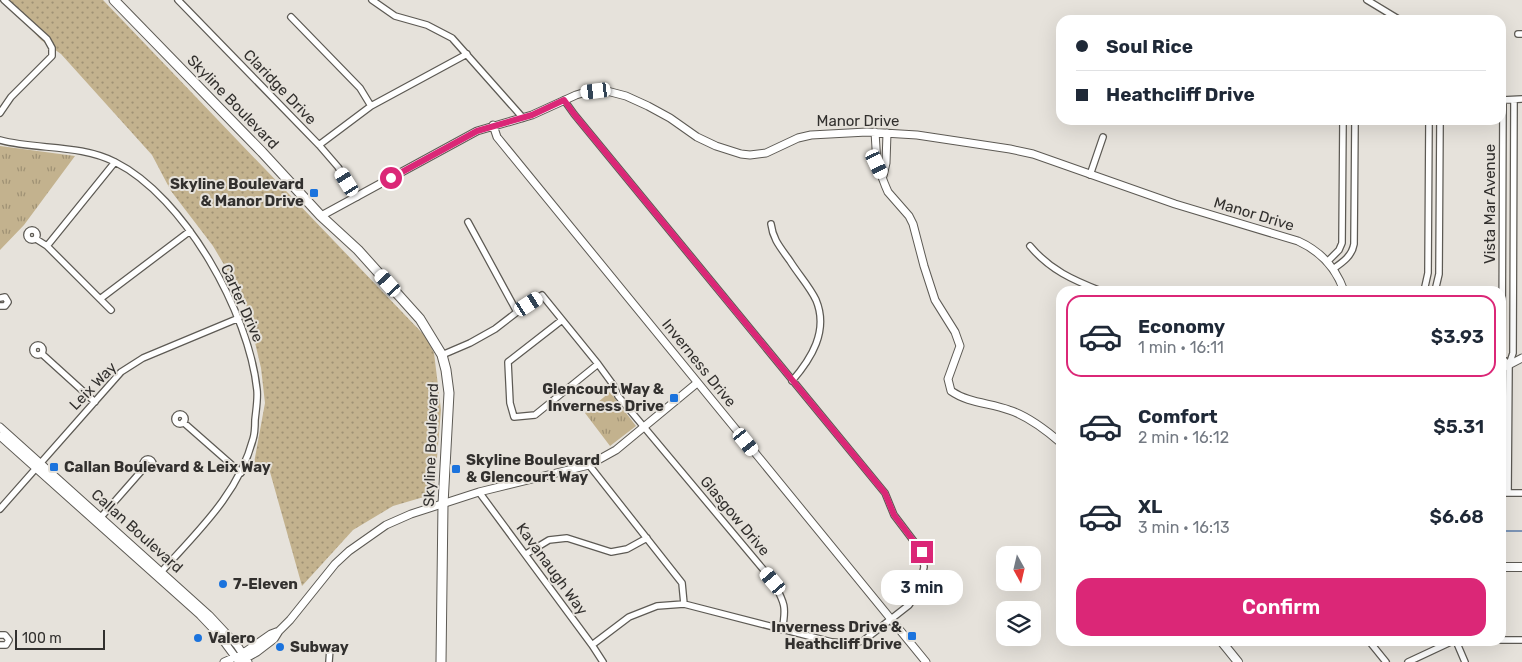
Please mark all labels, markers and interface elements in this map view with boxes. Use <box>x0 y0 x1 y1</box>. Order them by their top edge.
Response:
text: Soul Rice <box>1106 35 1193 58</box>
street label: Claridge Drive <box>240 46 320 128</box>
street label: Skyline Boulevard <box>183 51 283 153</box>
car <box>580 82 611 100</box>
text: Heathcliff Drive <box>1106 83 1255 106</box>
street label: Manor Drive <box>816 112 900 130</box>
street label: Vista Mar Avenue <box>1481 144 1499 264</box>
car <box>863 147 890 181</box>
car <box>332 165 361 199</box>
route start <box>380 167 402 189</box>
place label: Skyline Boulevard & Manor Drive <box>170 175 304 210</box>
marker: Skyline Boulevard & Manor Drive <box>308 187 320 199</box>
street label: Manor Drive <box>1212 193 1296 235</box>
street label: Carter Drive <box>217 261 267 345</box>
car <box>372 267 403 299</box>
car <box>512 290 545 318</box>
icon: car <box>1078 314 1123 359</box>
street label: Inverness Drive <box>658 315 740 411</box>
text: Economy <box>1138 315 1225 338</box>
text: $3.93 <box>1431 325 1484 348</box>
text: 1 min · 16:11 <box>1138 338 1224 357</box>
street label: Leix Way <box>66 358 120 414</box>
place label: Glencourt Way & Inverness Drive <box>542 380 664 415</box>
street label: Skyline Boulevard <box>420 383 442 507</box>
marker: Glencourt Way & Inverness Drive <box>668 392 680 404</box>
icon: car <box>1078 404 1123 449</box>
text: Comfort <box>1138 405 1218 428</box>
text: $5.31 <box>1433 415 1484 438</box>
car <box>730 426 761 458</box>
text: 2 min · 16:12 <box>1138 428 1229 447</box>
place label: Skyline Boulevard & Glencourt Way <box>466 451 600 486</box>
place label: Callan Boulevard & Leix Way <box>64 458 271 476</box>
marker: Callan Boulevard & Leix Way <box>48 461 60 473</box>
marker: Skyline Boulevard & Glencourt Way <box>450 463 462 475</box>
street label: Glasgow Drive <box>696 472 774 560</box>
street label: Callan Boulevard <box>88 485 186 577</box>
icon: car <box>1078 494 1123 539</box>
text: XL <box>1138 495 1162 518</box>
text: $6.68 <box>1430 505 1484 528</box>
text: 3 min · 16:13 <box>1138 518 1230 537</box>
street label: Kavanaugh Way <box>513 519 591 619</box>
route end <box>911 541 933 563</box>
north arrow <box>996 546 1041 591</box>
map controls <box>996 546 1041 646</box>
car <box>757 565 788 597</box>
callout: 3 min <box>881 570 963 604</box>
place label: 7-Eleven <box>233 575 298 593</box>
marker: 7-Eleven <box>217 578 229 590</box>
text: 3 min <box>901 578 943 597</box>
button: Confirm <box>1076 578 1486 636</box>
button: layers <box>996 601 1041 646</box>
place label: Inverness Drive & Heathcliff Drive <box>771 618 902 653</box>
scale bar <box>15 627 105 650</box>
place label: Valero <box>208 629 255 647</box>
text: 100 m <box>22 630 62 647</box>
marker: Inverness Drive & Heathcliff Drive <box>906 630 918 642</box>
marker: Valero <box>192 632 204 644</box>
place label: Subway <box>290 638 349 656</box>
marker: Subway <box>274 641 286 653</box>

